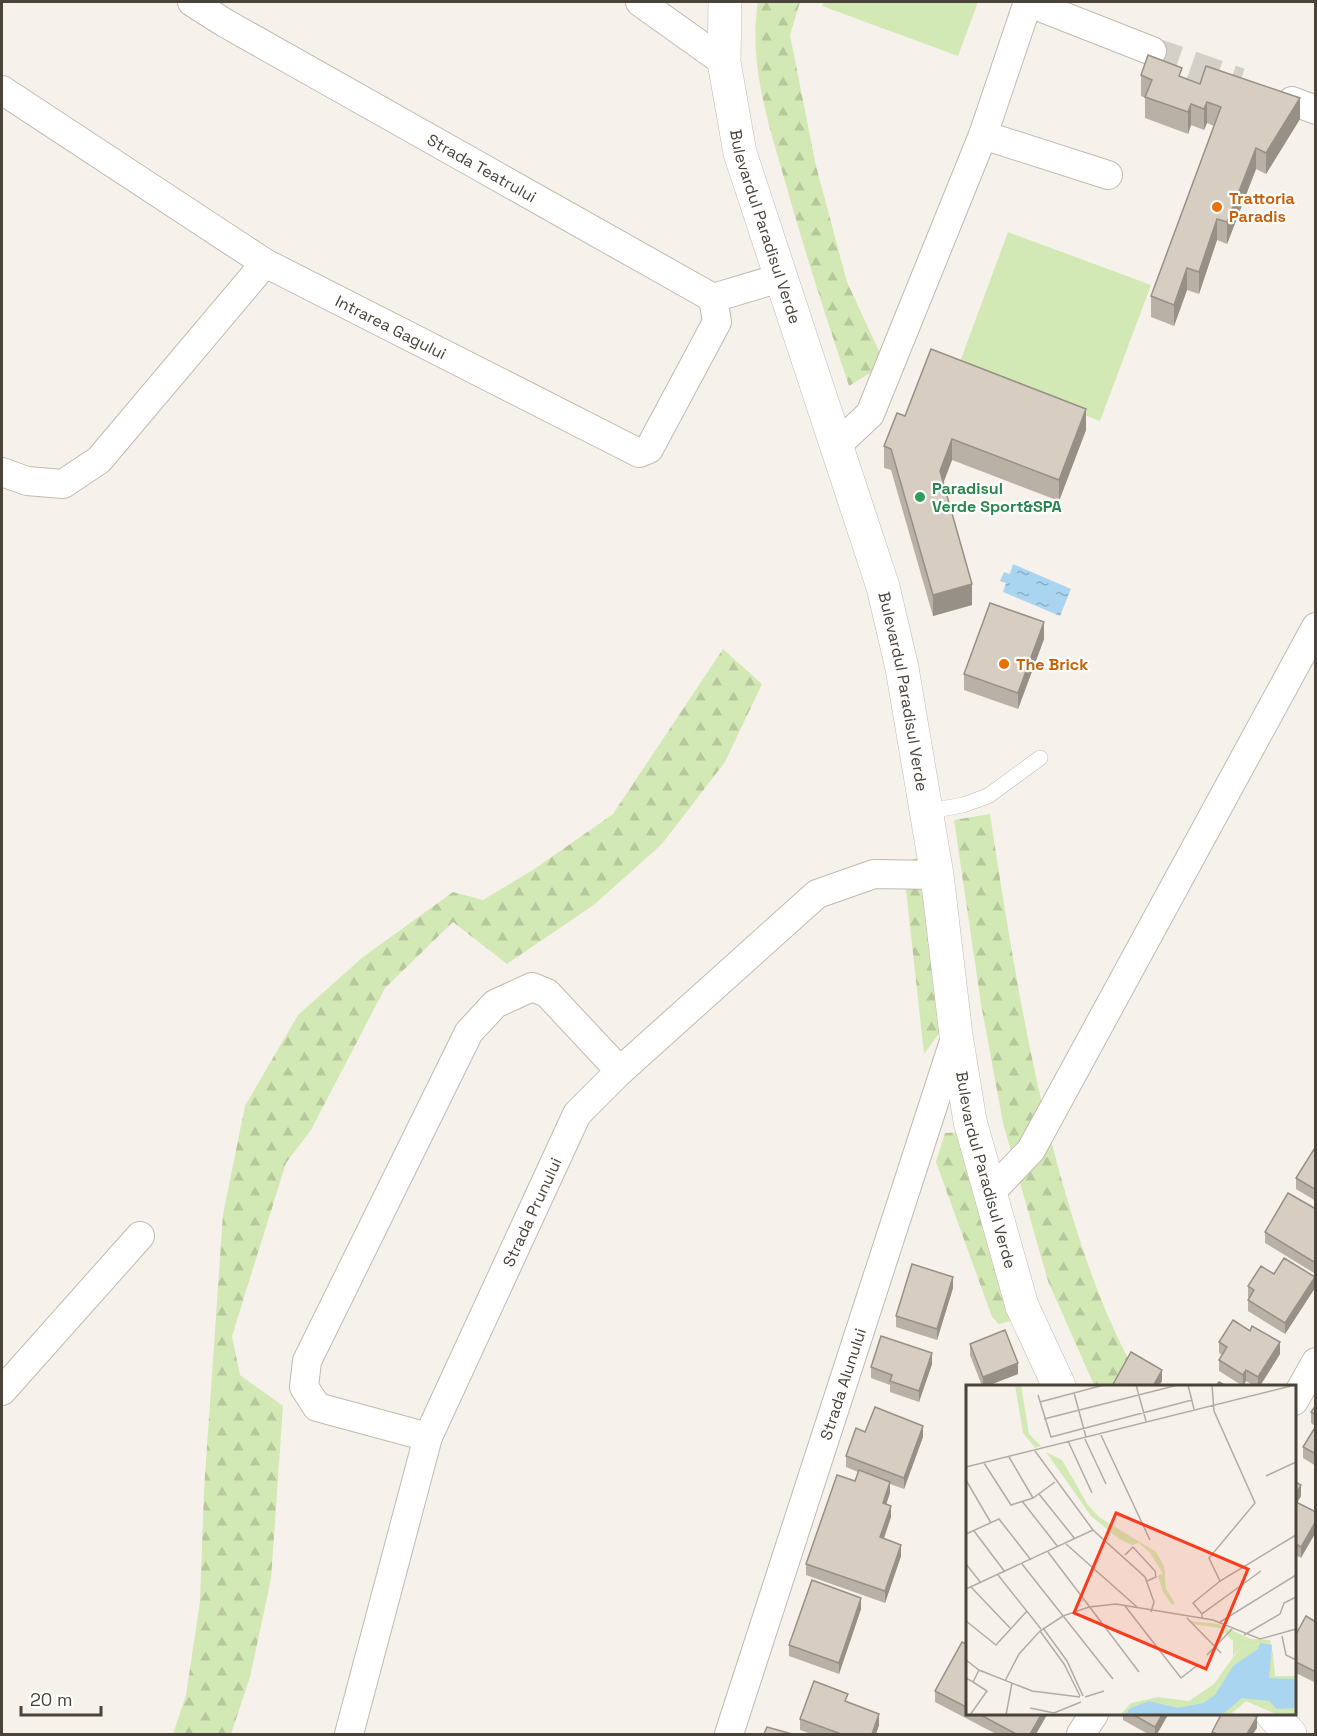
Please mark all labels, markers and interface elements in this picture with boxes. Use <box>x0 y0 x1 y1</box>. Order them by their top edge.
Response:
street label: Bulevardul Paradisul Verde <box>726 128 806 326</box>
street label: Strada Teatrului <box>424 129 540 207</box>
place label: Trattoria Paradis <box>1229 188 1295 227</box>
marker: Trattoria Paradis <box>1210 200 1224 214</box>
street label: Intrarea Gagului <box>332 290 450 364</box>
place label: Paradisul Verde Sport&SPA <box>932 478 1062 517</box>
marker: Paradisul Verde Sport&SPA <box>913 490 927 504</box>
street label: Bulevardul Paradisul Verde <box>874 590 933 793</box>
place label: The Brick <box>1016 654 1088 675</box>
marker: The Brick <box>997 657 1011 671</box>
street label: Bulevardul Paradisul Verde <box>952 1070 1021 1271</box>
street label: Strada Prunului <box>497 1154 566 1270</box>
street label: Strada Alunului <box>815 1325 871 1443</box>
inset map <box>966 1385 1296 1715</box>
scale bar <box>21 1679 100 1717</box>
text: 20 m <box>30 1688 73 1711</box>

